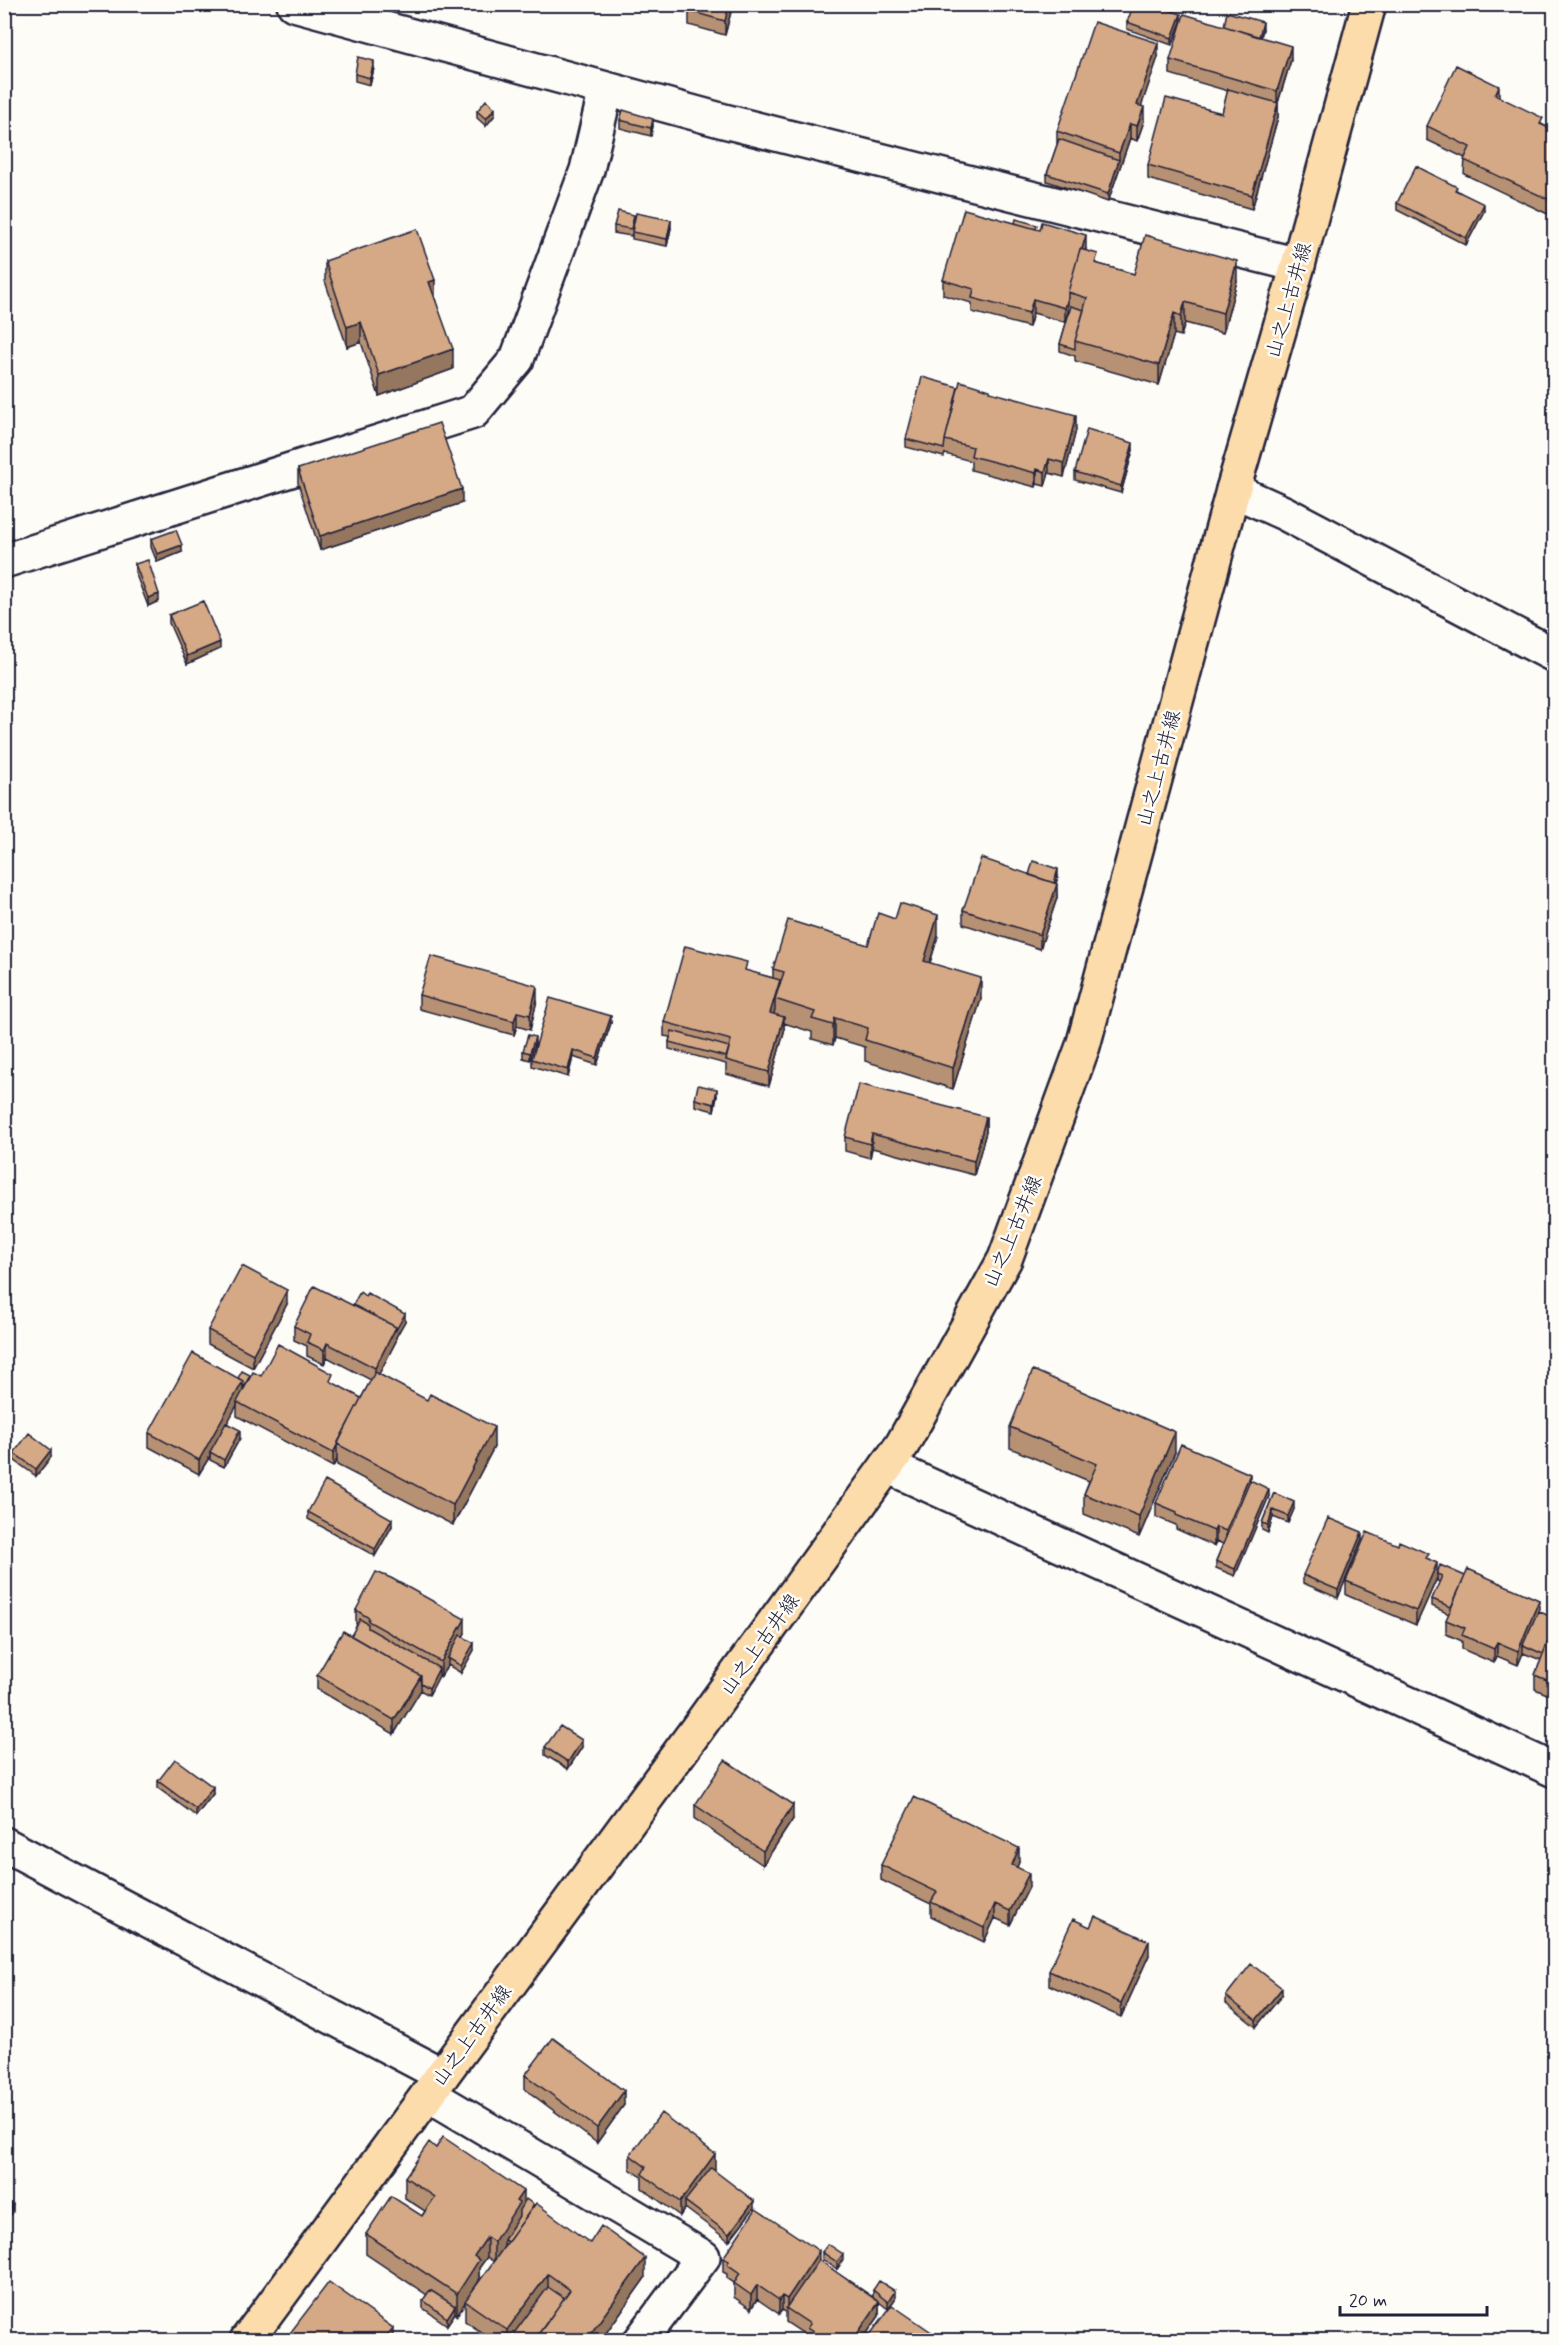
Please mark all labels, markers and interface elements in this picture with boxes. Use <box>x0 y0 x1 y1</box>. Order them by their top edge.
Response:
street label: 山之上古井線 <box>1260 239 1319 362</box>
street label: 山之上古井線 <box>1131 707 1188 830</box>
street label: 山之上古井線 <box>978 1171 1049 1292</box>
street label: 山之上古井線 <box>714 1588 806 1701</box>
street label: 山之上古井線 <box>426 1979 518 2092</box>
scale bar <box>1340 2279 1487 2317</box>
text: 20 m <box>1349 2289 1387 2313</box>

